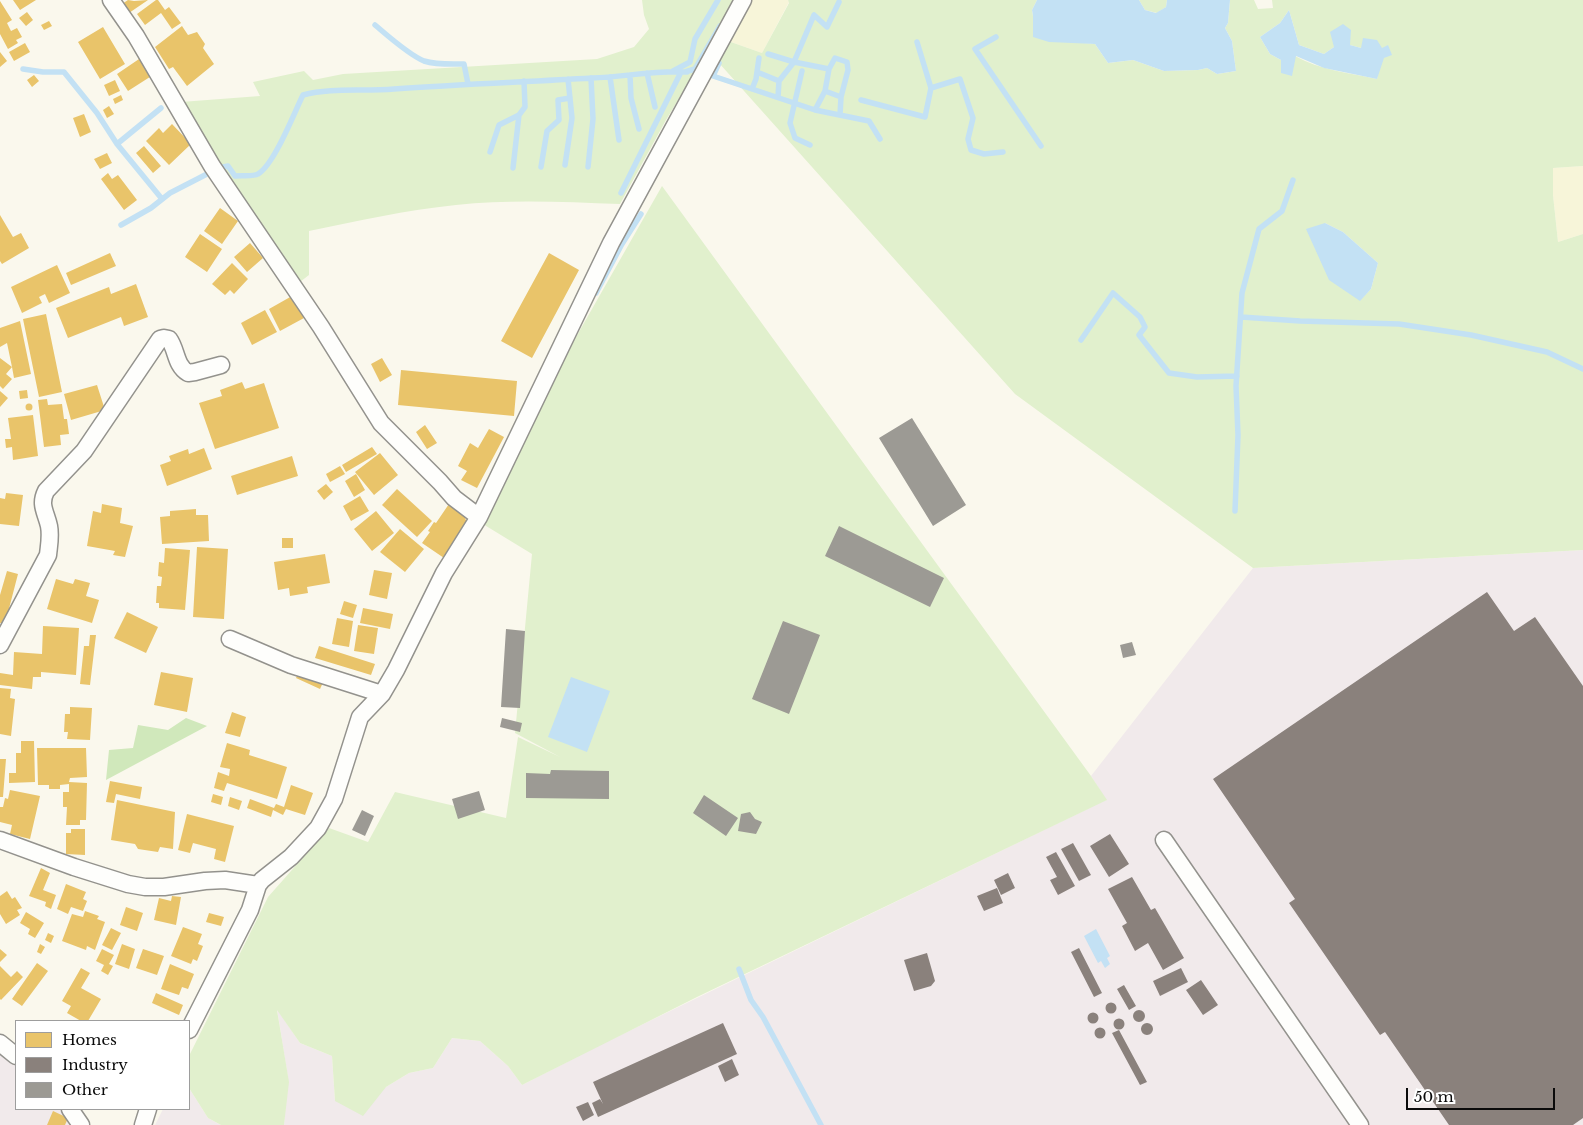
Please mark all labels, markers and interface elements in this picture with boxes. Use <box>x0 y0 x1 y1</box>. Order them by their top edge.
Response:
legend <box>15 1020 190 1110</box>
text: Homes <box>62 1030 117 1049</box>
text: Industry <box>62 1055 128 1074</box>
scale bar <box>1408 1078 1557 1110</box>
text: Other <box>62 1080 108 1099</box>
text: 50 m <box>1414 1087 1454 1106</box>

